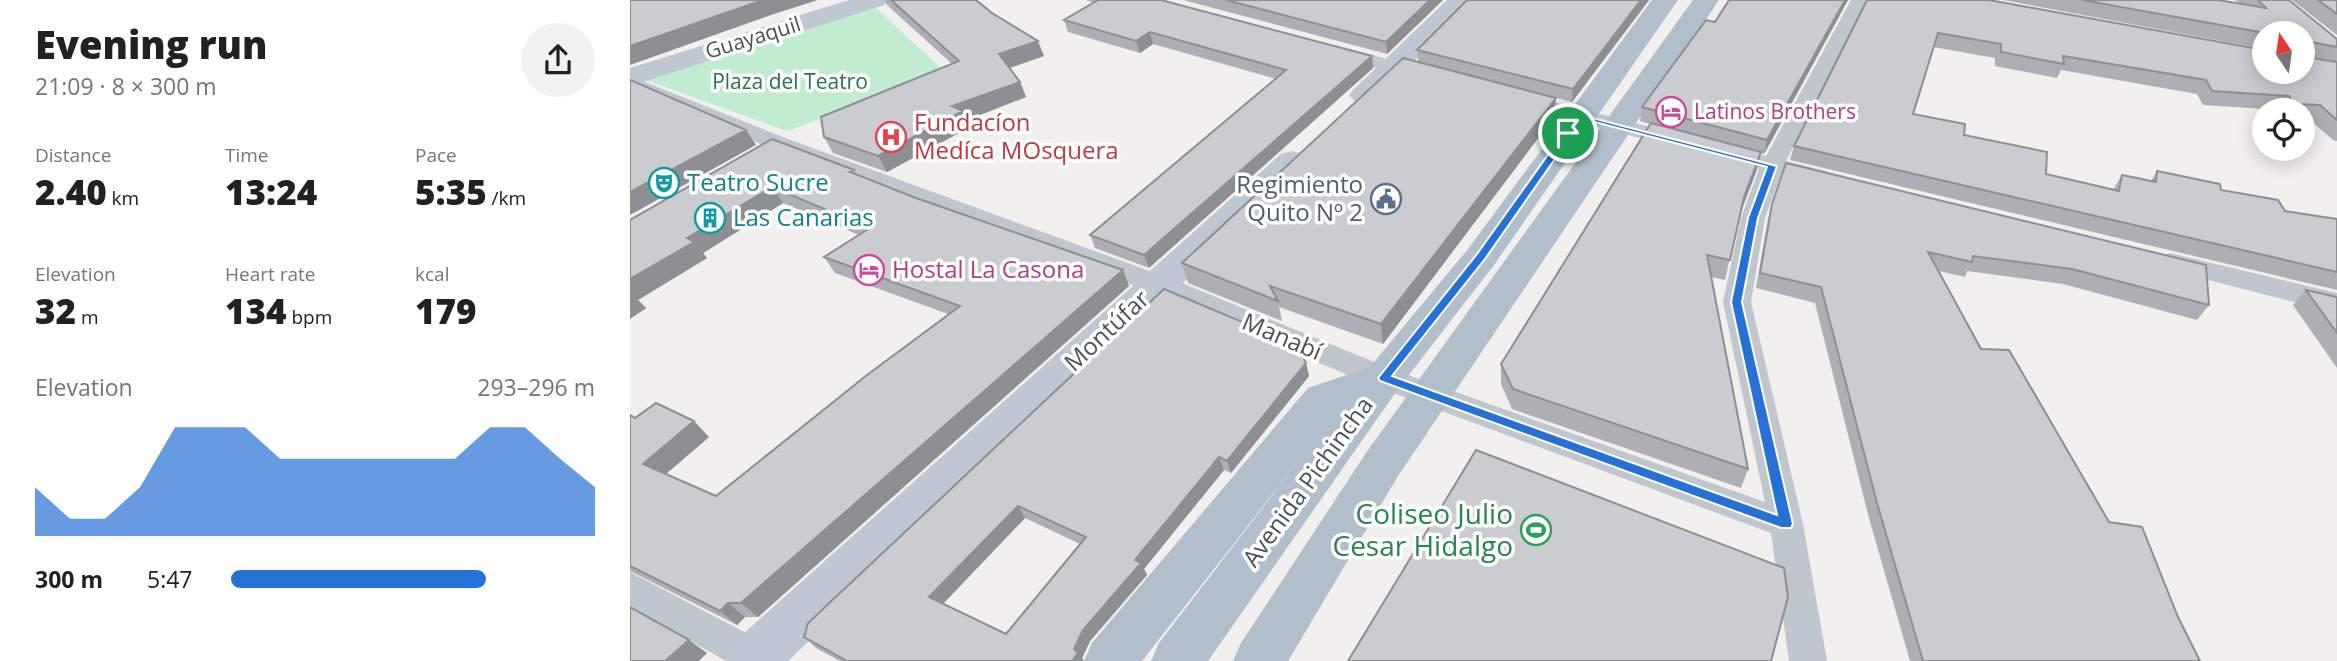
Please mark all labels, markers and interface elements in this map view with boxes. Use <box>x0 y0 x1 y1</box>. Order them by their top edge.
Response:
street label: Guayaquil <box>702 9 804 65</box>
text: Evening run <box>35 18 267 70</box>
north arrow <box>2252 21 2315 84</box>
map controls <box>2252 21 2315 161</box>
button: share <box>521 23 595 97</box>
park label: Plaza del Teatro <box>712 67 868 95</box>
text: 21:09 · 8 × 300 m <box>35 70 217 102</box>
hotel icon: Latinos Brothers <box>1654 95 1688 129</box>
place label: Latinos Brothers <box>1694 97 1856 125</box>
button: locate <box>2252 98 2315 161</box>
pin <box>1538 103 1598 163</box>
place label: Fundacíon Medíca MOsquera <box>914 105 1119 166</box>
icon: arrive <box>1549 114 1587 152</box>
hospital icon: Fundacíon Medíca MOsquera <box>874 120 908 154</box>
text: Distance <box>35 142 111 168</box>
text: Time <box>225 142 269 168</box>
text: Pace <box>415 142 457 168</box>
place label: Teatro Sucre <box>687 165 829 198</box>
theatre icon: Teatro Sucre <box>647 166 681 200</box>
place label: Regimiento Quito Nº 2 <box>1236 167 1363 228</box>
text: 2.40 <box>35 168 107 215</box>
text: 13:24 <box>225 168 317 215</box>
text: 5:35 <box>415 168 487 215</box>
public building icon: Regimiento Quito Nº 2 <box>1369 182 1403 216</box>
text: km <box>107 185 139 211</box>
text: /km <box>487 185 526 211</box>
place label: Las Canarias <box>733 200 874 233</box>
building icon: Las Canarias <box>693 201 727 235</box>
place label: Hostal La Casona <box>892 252 1084 285</box>
hotel icon: Hostal La Casona <box>852 253 886 287</box>
text: Elevation <box>35 261 116 287</box>
text: Heart rate <box>225 261 315 287</box>
text: kcal <box>415 261 449 287</box>
street label: Montúfar <box>1056 282 1156 378</box>
text: 32 <box>35 287 76 334</box>
text: 134 <box>225 287 287 334</box>
text: 179 <box>415 287 477 334</box>
text: m <box>76 304 99 330</box>
text: bpm <box>287 304 332 330</box>
street label: Manabí <box>1238 304 1328 368</box>
text: Elevation <box>35 371 133 403</box>
text: 293–296 m <box>477 371 595 403</box>
street label: Avenida Pichincha <box>1234 389 1380 573</box>
place label: Coliseo Julio Cesar Hidalgo <box>1333 494 1513 564</box>
sports icon: Coliseo Julio Cesar Hidalgo <box>1519 513 1553 547</box>
text: 300 m <box>35 563 103 595</box>
text: 5:47 <box>147 563 193 595</box>

